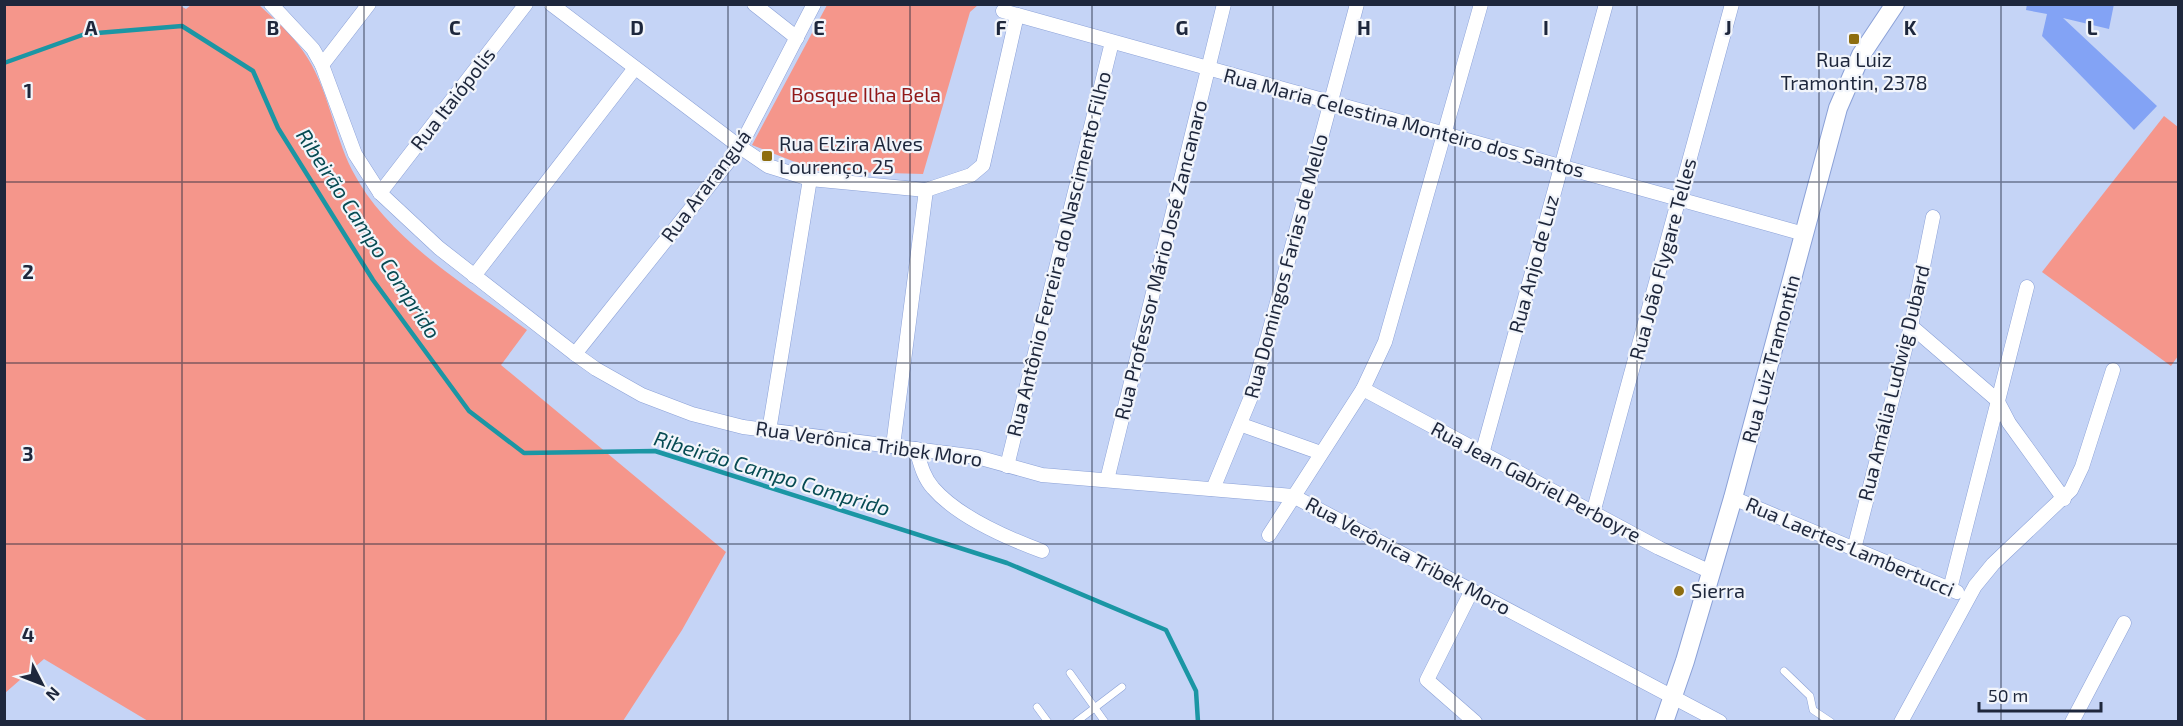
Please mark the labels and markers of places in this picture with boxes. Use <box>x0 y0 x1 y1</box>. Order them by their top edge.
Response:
marker: Rua Luiz Tramontin, 2378 <box>1847 32 1861 46</box>
place label: Rua Luiz Tramontin, 2378 <box>1780 47 1928 94</box>
place label: Rua Elzira Alves Lourenço, 25 <box>779 131 923 179</box>
marker: Rua Elzira Alves Lourenço, 25 <box>760 149 774 163</box>
place label: Sierra <box>1691 578 1745 602</box>
marker: Sierra <box>1672 584 1686 598</box>

